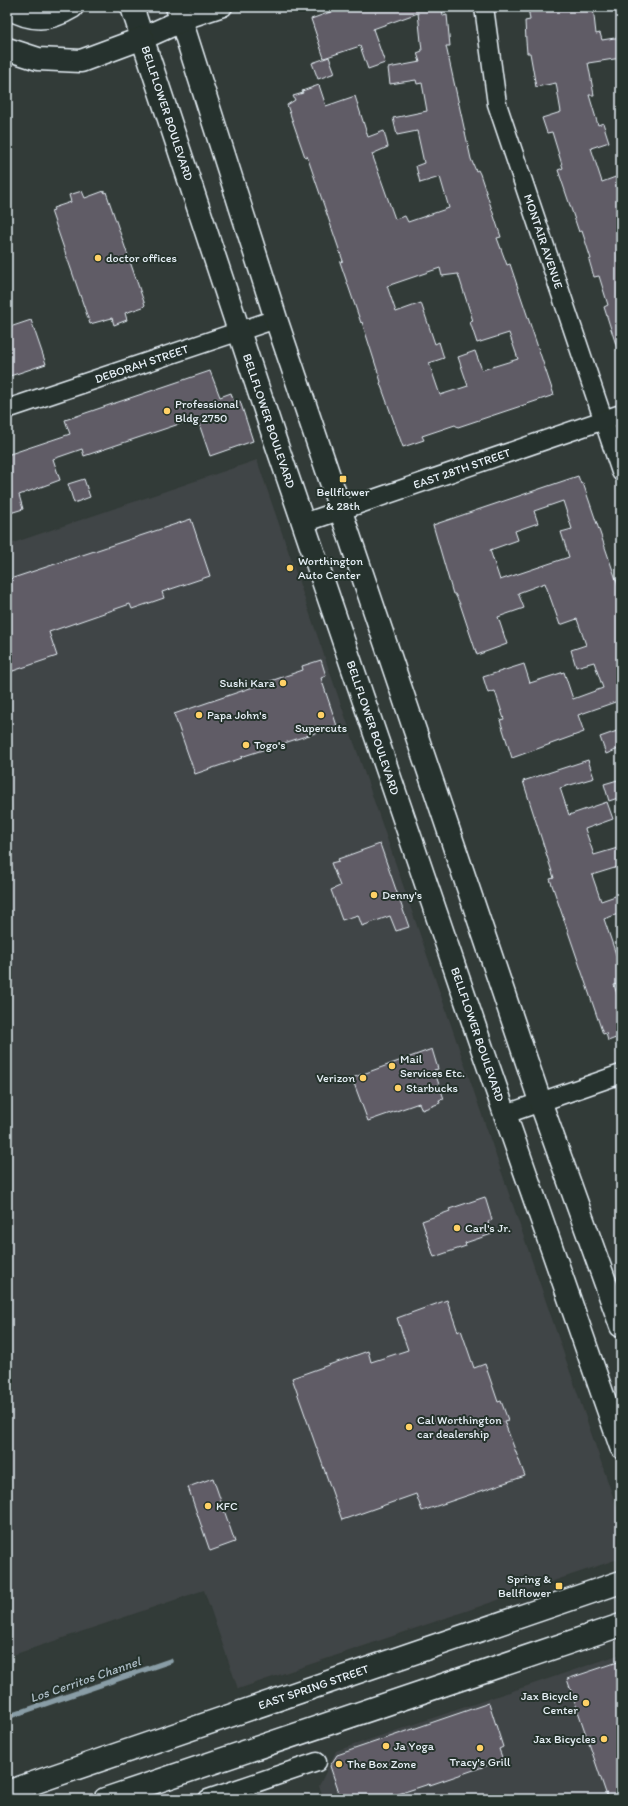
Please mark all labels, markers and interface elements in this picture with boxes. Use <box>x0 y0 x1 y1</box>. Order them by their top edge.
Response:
street label: BELLFLOWER BOULEVARD <box>138 44 196 183</box>
street label: MONTAIR AVENUE <box>521 192 566 291</box>
place label: doctor offices <box>106 251 177 265</box>
marker: doctor offices <box>93 253 103 263</box>
street label: DEBORAH STREET <box>93 342 191 386</box>
street label: BELLFLOWER BOULEVARD <box>240 352 298 490</box>
place label: Professional Bldg 2750 <box>175 397 239 425</box>
marker: Professional Bldg 2750 <box>162 406 172 416</box>
street label: EAST 28TH STREET <box>411 445 513 492</box>
marker: Bellflower & 28th <box>338 474 348 484</box>
place label: Bellflower & 28th <box>316 485 370 513</box>
place label: Worthington Auto Center <box>298 554 363 582</box>
marker: Worthington Auto Center <box>285 563 295 573</box>
street label: BELLFLOWER BOULEVARD <box>344 659 402 797</box>
place label: Sushi Kara <box>220 676 276 690</box>
marker: Sushi Kara <box>278 678 288 688</box>
place label: Papa John's <box>207 708 267 722</box>
marker: Papa John's <box>194 710 204 720</box>
marker: Supercuts <box>316 710 326 720</box>
place label: Supercuts <box>295 721 347 735</box>
place label: Togo's <box>254 738 286 752</box>
marker: Togo's <box>241 740 251 750</box>
place label: Denny's <box>382 888 422 902</box>
marker: Denny's <box>369 890 379 900</box>
street label: BELLFLOWER BOULEVARD <box>448 965 507 1104</box>
place label: Mail Services Etc. <box>400 1052 465 1080</box>
marker: Mail Services Etc. <box>387 1061 397 1071</box>
place label: Verizon <box>317 1071 355 1085</box>
marker: Verizon <box>358 1073 368 1083</box>
place label: Starbucks <box>406 1081 458 1095</box>
marker: Starbucks <box>393 1083 403 1093</box>
place label: Carl's Jr. <box>465 1221 511 1235</box>
marker: Carl's Jr. <box>452 1223 462 1233</box>
place label: Cal Worthington car dealership <box>417 1413 502 1441</box>
marker: Cal Worthington car dealership <box>404 1422 414 1432</box>
place label: KFC <box>216 1499 238 1513</box>
marker: KFC <box>203 1501 213 1511</box>
place label: Spring & Bellflower <box>498 1572 551 1600</box>
marker: Spring & Bellflower <box>554 1581 564 1591</box>
water label: Los Cerritos Channel <box>28 1653 144 1705</box>
street label: EAST SPRING STREET <box>256 1662 371 1713</box>
place label: Jax Bicycle Center <box>521 1689 578 1717</box>
marker: Jax Bicycle Center <box>581 1698 591 1708</box>
place label: Jax Bicycles <box>534 1732 596 1746</box>
marker: Jax Bicycles <box>599 1734 609 1744</box>
place label: Ja Yoga <box>394 1739 435 1753</box>
marker: Ja Yoga <box>381 1741 391 1751</box>
marker: Tracy's Grill <box>475 1743 485 1753</box>
place label: Tracy's Grill <box>450 1755 511 1769</box>
place label: The Box Zone <box>347 1757 416 1771</box>
marker: The Box Zone <box>334 1759 344 1769</box>

